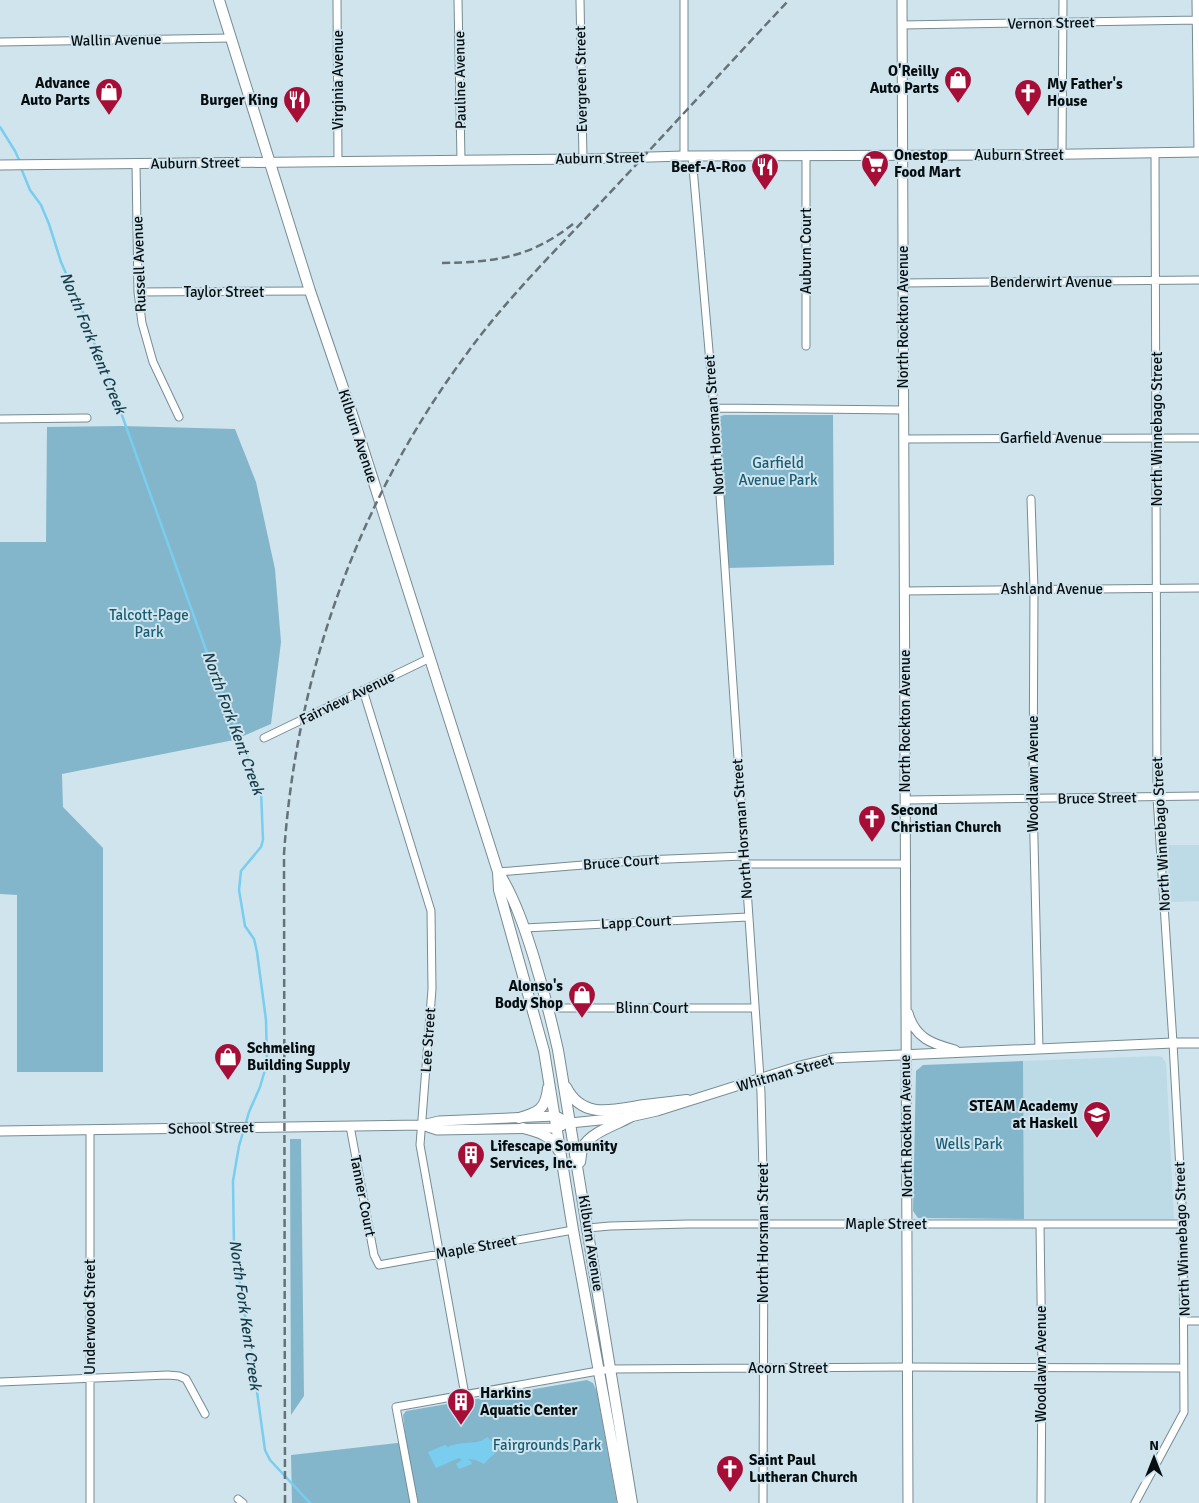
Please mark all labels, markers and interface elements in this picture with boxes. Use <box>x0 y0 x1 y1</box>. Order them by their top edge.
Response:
street label: Vernon Street <box>1007 13 1095 33</box>
street label: Evergreen Street <box>571 26 591 132</box>
street label: Wallin Avenue <box>70 30 162 50</box>
street label: Virginia Avenue <box>329 30 347 130</box>
street label: Pauline Avenue <box>450 31 470 129</box>
place label: O'Reilly Auto Parts <box>870 62 940 97</box>
shop icon: O'Reilly Auto Parts <box>943 65 973 104</box>
place label: Advance Auto Parts <box>21 74 90 109</box>
place label: My Father's House <box>1047 75 1123 110</box>
shop icon: Advance Auto Parts <box>94 77 124 116</box>
church icon: My Father's House <box>1013 78 1043 117</box>
restaurant icon: Burger King <box>282 85 312 124</box>
place label: Burger King <box>200 91 278 109</box>
place label: Onestop Food Mart <box>894 146 961 181</box>
street label: Auburn Street <box>974 146 1064 164</box>
street label: Auburn Street <box>555 148 645 168</box>
supermarket icon: Onestop Food Mart <box>860 149 890 188</box>
restaurant icon: Beef-A-Roo <box>750 152 780 191</box>
street label: Auburn Street <box>150 153 240 173</box>
place label: Beef-A-Roo <box>671 158 746 176</box>
street label: Auburn Court <box>797 208 815 294</box>
street label: Russell Avenue <box>128 216 150 312</box>
street label: North Rockton Avenue <box>894 245 912 389</box>
water label: North Fork Kent Creek <box>55 269 131 419</box>
street label: Benderwirt Avenue <box>990 273 1112 291</box>
street label: Taylor Street <box>184 283 264 301</box>
street label: North Winnebago Street <box>1148 352 1166 506</box>
street label: North Horsman Street <box>700 354 728 496</box>
street label: Kilburn Avenue <box>334 387 382 485</box>
street label: Garfield Avenue <box>1000 429 1102 447</box>
park label: Garfield Avenue Park <box>738 454 818 489</box>
street label: Ashland Avenue <box>1001 580 1103 598</box>
park label: Talcott-Page Park <box>109 606 189 641</box>
water label: North Fork Kent Creek <box>198 648 269 799</box>
street label: North Rockton Avenue <box>896 649 914 793</box>
street label: Fairview Avenue <box>296 667 398 729</box>
street label: Woodlawn Avenue <box>1024 716 1042 832</box>
street label: North Winnebago Street <box>1148 756 1174 912</box>
street label: North Horsman Street <box>728 758 756 900</box>
street label: Bruce Street <box>1057 788 1137 808</box>
place label: Second Christian Church <box>891 801 1001 836</box>
church icon: Second Christian Church <box>857 804 887 843</box>
street label: Bruce Court <box>582 850 660 874</box>
street label: Lapp Court <box>600 911 672 933</box>
place label: Alonso's Body Shop <box>495 977 563 1012</box>
shop icon: Alonso's Body Shop <box>567 980 597 1019</box>
street label: Blinn Court <box>615 999 689 1017</box>
street label: Lee Street <box>417 1007 439 1073</box>
place label: Schmeling Building Supply <box>247 1039 351 1074</box>
shop icon: Schmeling Building Supply <box>213 1042 243 1081</box>
street label: Whitman Street <box>734 1051 836 1095</box>
street label: North Rockton Avenue <box>896 1054 916 1198</box>
place label: STEAM Academy at Haskell <box>969 1097 1079 1132</box>
school or university icon: STEAM Academy at Haskell <box>1082 1100 1112 1139</box>
street label: School Street <box>168 1118 254 1138</box>
park label: Wells Park <box>935 1135 1003 1153</box>
place label: Lifescape Somunity Services, Inc. <box>490 1137 618 1172</box>
building icon: Lifescape Somunity Services, Inc. <box>456 1140 486 1179</box>
street label: Tanner Court <box>346 1154 380 1238</box>
street label: North Winnebago Street <box>1170 1161 1194 1317</box>
street label: North Horsman Street <box>754 1163 772 1303</box>
street label: Kilburn Avenue <box>574 1193 608 1293</box>
street label: Maple Street <box>845 1215 927 1233</box>
street label: Maple Street <box>434 1231 518 1263</box>
water label: North Fork Kent Creek <box>225 1239 266 1393</box>
street label: Underwood Street <box>81 1259 99 1375</box>
street label: Woodlawn Avenue <box>1032 1306 1050 1422</box>
street label: Acorn Street <box>748 1359 828 1377</box>
place label: Harkins Aquatic Center <box>480 1384 577 1419</box>
building icon: Harkins Aquatic Center <box>446 1387 476 1426</box>
north arrow <box>1129 1433 1179 1483</box>
park label: Fairgrounds Park <box>493 1436 602 1454</box>
text: N <box>1149 1437 1159 1454</box>
place label: Saint Paul Lutheran Church <box>749 1451 858 1486</box>
church icon: Saint Paul Lutheran Church <box>715 1454 745 1493</box>

